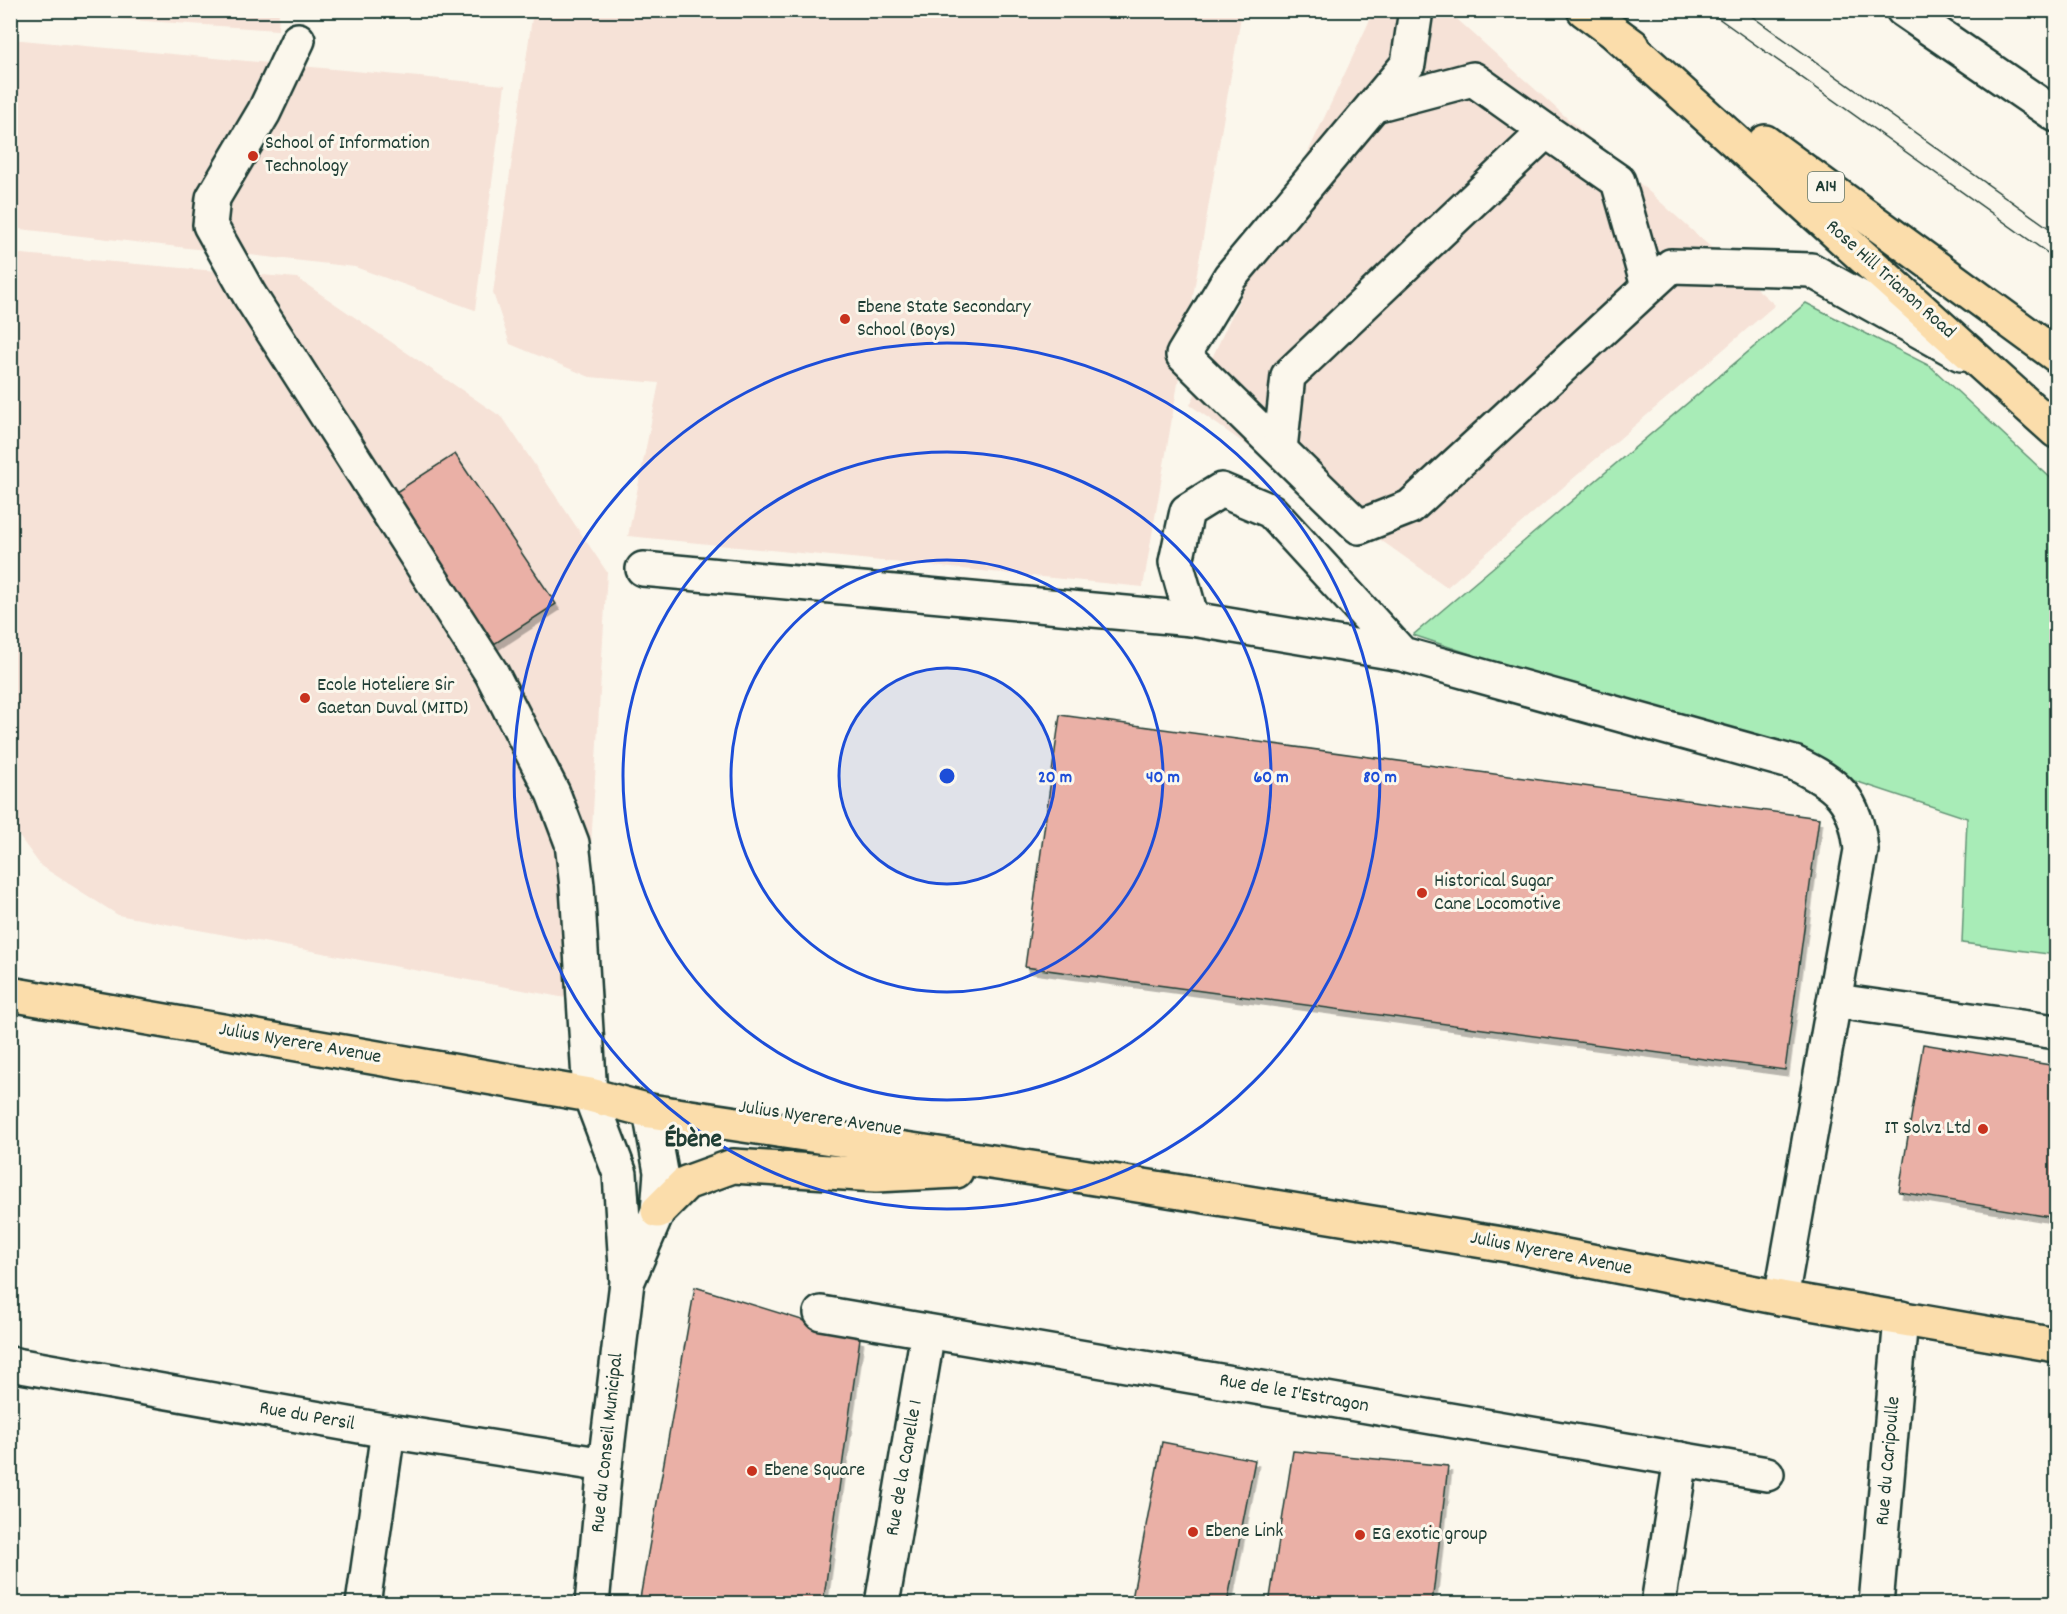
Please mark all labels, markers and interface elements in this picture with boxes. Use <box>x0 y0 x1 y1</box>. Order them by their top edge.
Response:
place label: School of Information Technology <box>265 130 430 181</box>
marker: School of Information Technology <box>246 149 260 163</box>
road number: A14 <box>1808 172 1844 202</box>
street label: Rose Hill Trianon Road <box>1819 214 1961 346</box>
place label: Ebene State Secondary School (Boys) <box>857 294 1031 345</box>
marker: Ebene State Secondary School (Boys) <box>838 312 852 326</box>
place label: Ecole Hoteliere Sir Gaetan Duval (MITD) <box>317 672 468 723</box>
marker: Ecole Hoteliere Sir Gaetan Duval (MITD) <box>298 691 312 705</box>
centre of rings <box>937 766 957 786</box>
text: 20 m <box>1038 766 1072 791</box>
text: 40 m <box>1146 766 1180 791</box>
text: 60 m <box>1253 766 1289 791</box>
text: 80 m <box>1363 766 1397 791</box>
place label: Historical Sugar Cane Locomotive <box>1434 868 1561 919</box>
marker: Historical Sugar Cane Locomotive <box>1415 886 1429 900</box>
street label: Julius Nyerere Avenue <box>217 1016 384 1072</box>
street label: Julius Nyerere Avenue <box>737 1094 904 1144</box>
place label: IT Solvz Ltd <box>1884 1115 1971 1143</box>
district label: Ébène <box>664 1122 722 1159</box>
marker: IT Solvz Ltd <box>1976 1122 1990 1136</box>
street label: Julius Nyerere Avenue <box>1468 1225 1635 1283</box>
street label: Rue du Conseil Municipal <box>585 1351 631 1534</box>
street label: Rue de le I'Estragon <box>1217 1367 1371 1421</box>
street label: Rue du Persil <box>257 1395 357 1439</box>
street label: Rue du Caripoulle <box>1869 1395 1909 1527</box>
street label: Rue de la Canelle 1 <box>879 1398 931 1538</box>
place label: Ebene Square <box>764 1457 865 1485</box>
marker: Ebene Square <box>745 1464 759 1478</box>
place label: Ebene Link <box>1205 1518 1283 1546</box>
place label: EG exotic group <box>1372 1521 1487 1549</box>
marker: Ebene Link <box>1186 1525 1200 1539</box>
marker: EG exotic group <box>1353 1528 1367 1542</box>

